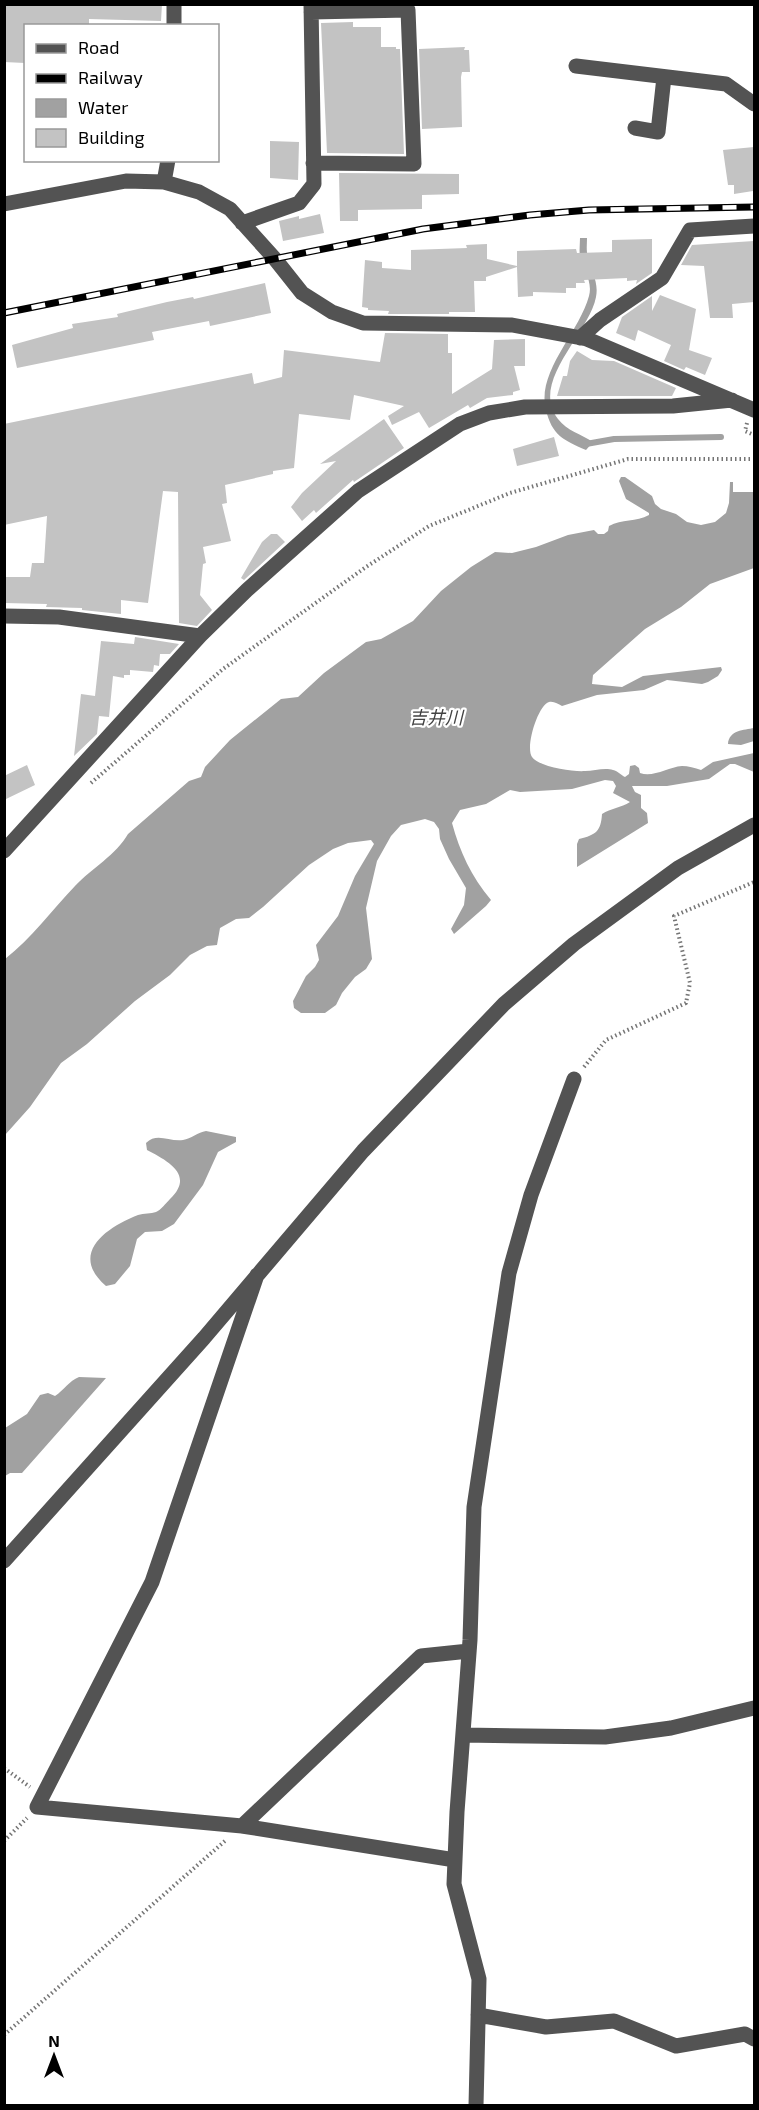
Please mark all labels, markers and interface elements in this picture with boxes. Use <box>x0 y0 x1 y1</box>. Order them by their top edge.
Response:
legend <box>24 24 219 162</box>
text: Road <box>78 36 119 58</box>
text: Railway <box>78 66 143 88</box>
text: Water <box>78 96 128 118</box>
text: Building <box>78 126 145 148</box>
water label: 吉井川 <box>409 706 465 728</box>
north arrow <box>24 2026 84 2086</box>
text: N <box>48 2031 60 2050</box>

